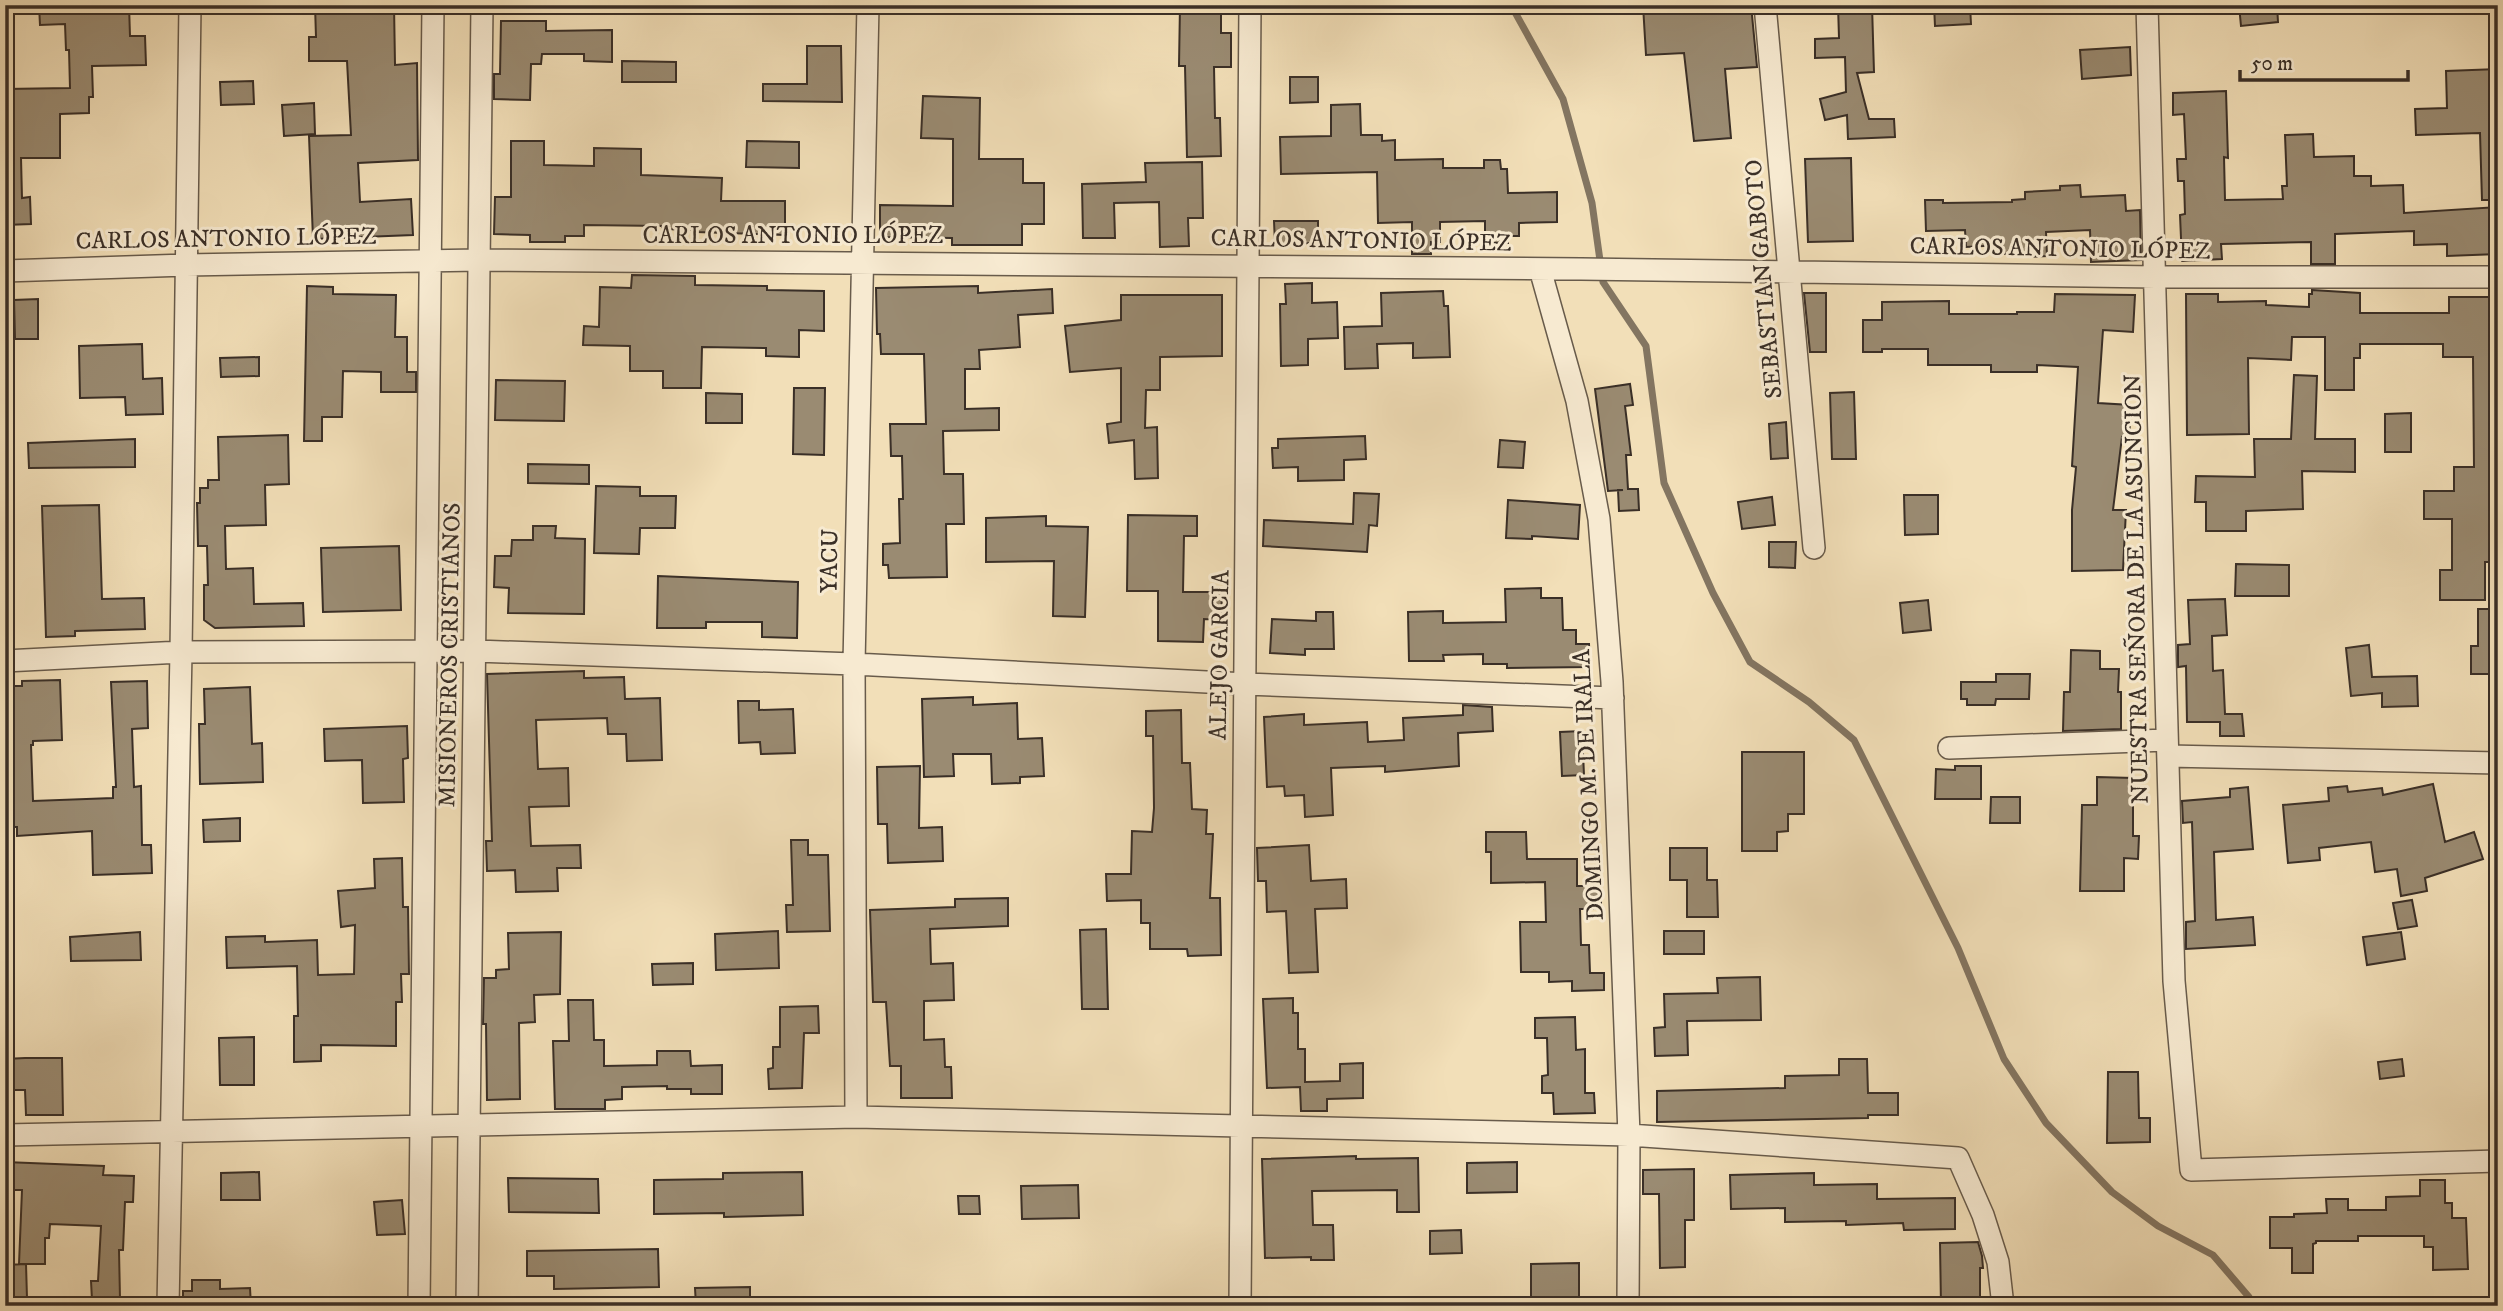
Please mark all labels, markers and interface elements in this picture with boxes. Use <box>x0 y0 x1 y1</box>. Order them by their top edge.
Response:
scale bar <box>2240 38 2408 82</box>
text: 50 m <box>2251 51 2293 77</box>
street label: SEBASTIAN GABOTO <box>1739 158 1789 400</box>
street label: CARLOS ANTONIO LÓPEZ <box>75 220 377 257</box>
street label: CARLOS ANTONIO LÓPEZ <box>643 220 944 251</box>
street label: CARLOS ANTONIO LÓPEZ <box>1210 222 1512 259</box>
street label: CARLOS ANTONIO LÓPEZ <box>1909 230 2211 267</box>
street label: NUESTRA SEÑORA DE LA ASUNCION <box>2117 374 2156 804</box>
street label: MISIONEROS CRISTIANOS <box>432 502 468 808</box>
street label: YACU <box>814 529 846 593</box>
street label: ALEJO GARCIA <box>1204 569 1236 740</box>
street label: DOMINGO M. DE IRALA <box>1567 648 1611 921</box>

